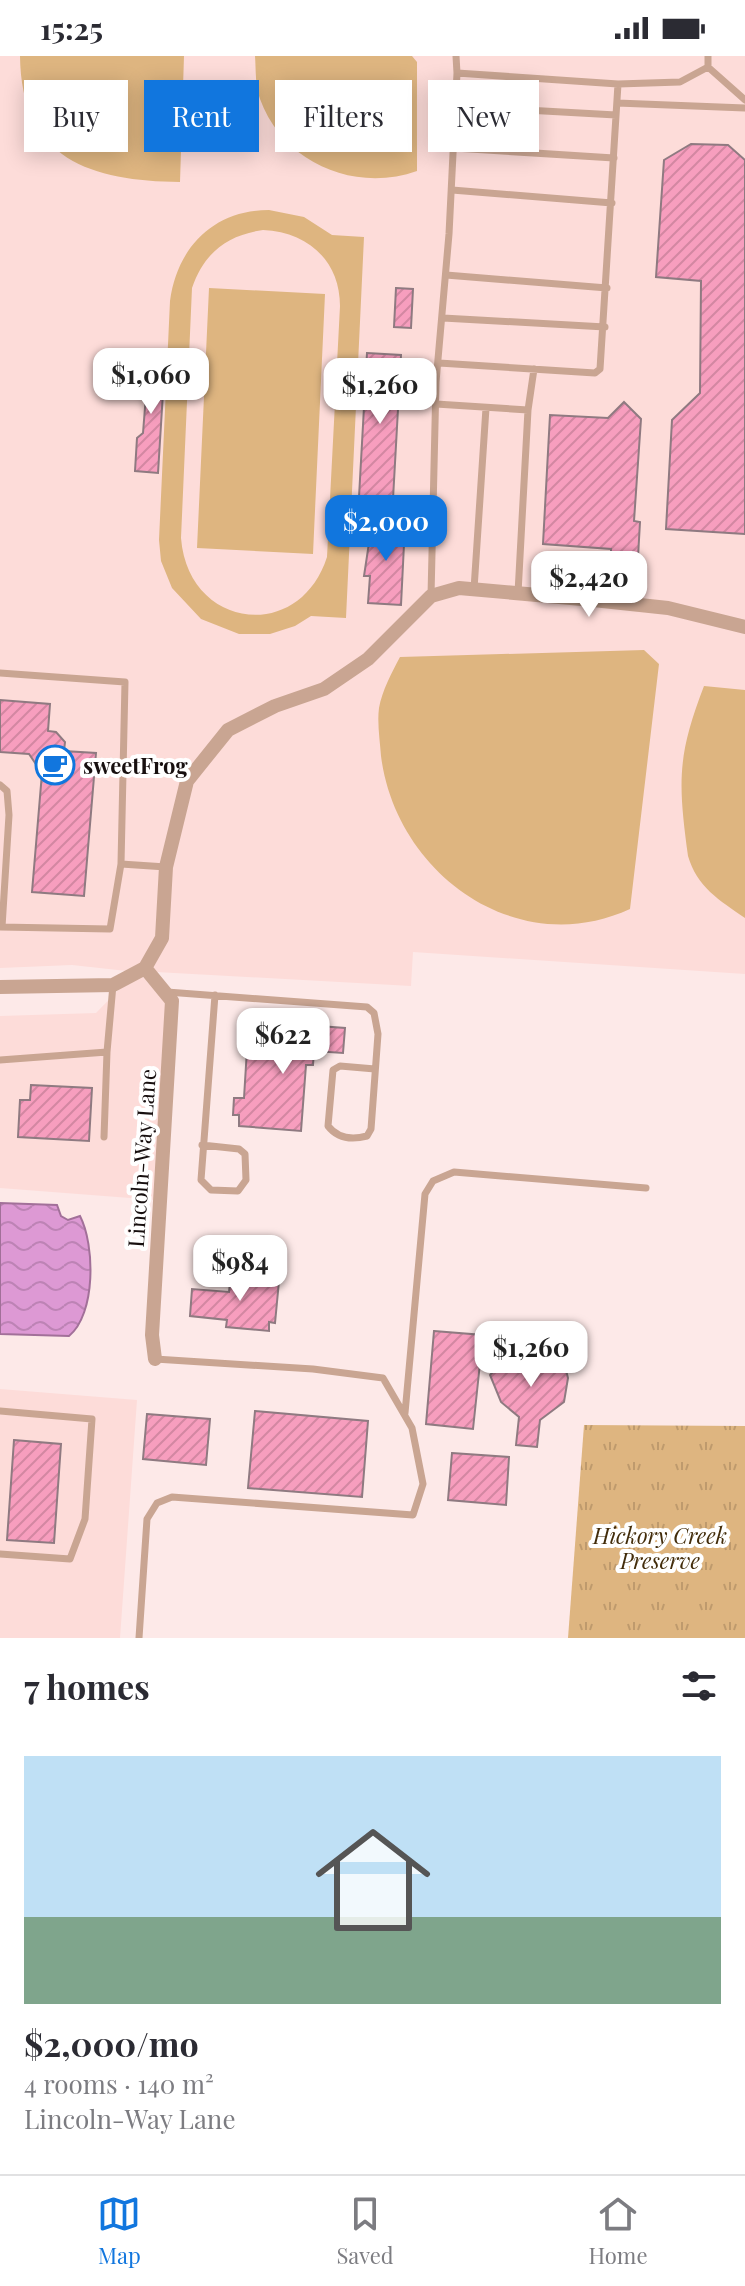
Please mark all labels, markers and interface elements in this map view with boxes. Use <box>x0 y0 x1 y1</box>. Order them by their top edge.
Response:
text: 15:25 <box>40 8 103 48</box>
chip: Buy <box>24 80 128 152</box>
chip: Rent <box>144 80 259 152</box>
chip: Filters <box>275 80 412 152</box>
chip: New <box>428 80 539 152</box>
pin: $1,060 <box>86 348 216 416</box>
text: $1,060 <box>111 356 191 391</box>
pin: $1,260 <box>315 358 445 426</box>
text: $1,260 <box>342 366 418 401</box>
pin: $2,000 <box>321 495 451 563</box>
text: $2,000 <box>343 503 429 538</box>
pin: $2,420 <box>524 551 654 619</box>
text: $2,420 <box>549 559 629 594</box>
cafe icon: sweetFrog <box>34 744 76 786</box>
place label: sweetFrog <box>83 750 188 780</box>
pin: $622 <box>236 1008 330 1076</box>
text: $622 <box>255 1016 311 1051</box>
street label: Lincoln-Way Lane <box>120 1068 162 1248</box>
pin: $984 <box>193 1235 287 1303</box>
text: $984 <box>211 1243 269 1278</box>
pin: $1,260 <box>466 1321 596 1389</box>
text: $1,260 <box>493 1329 569 1364</box>
park label: Hickory Creek Preserve <box>592 1520 727 1575</box>
text: 7 homes <box>24 1663 150 1709</box>
icon: filters <box>677 1664 721 1708</box>
icon: home <box>301 1808 445 1952</box>
text: $2,000/mo <box>24 2020 199 2066</box>
text: 4 rooms · 140 m² <box>24 2066 214 2101</box>
text: Lincoln-Way Lane <box>24 2101 236 2136</box>
tab: Map <box>97 2192 141 2270</box>
tab: Saved <box>336 2192 394 2270</box>
tab: Home <box>589 2192 648 2270</box>

